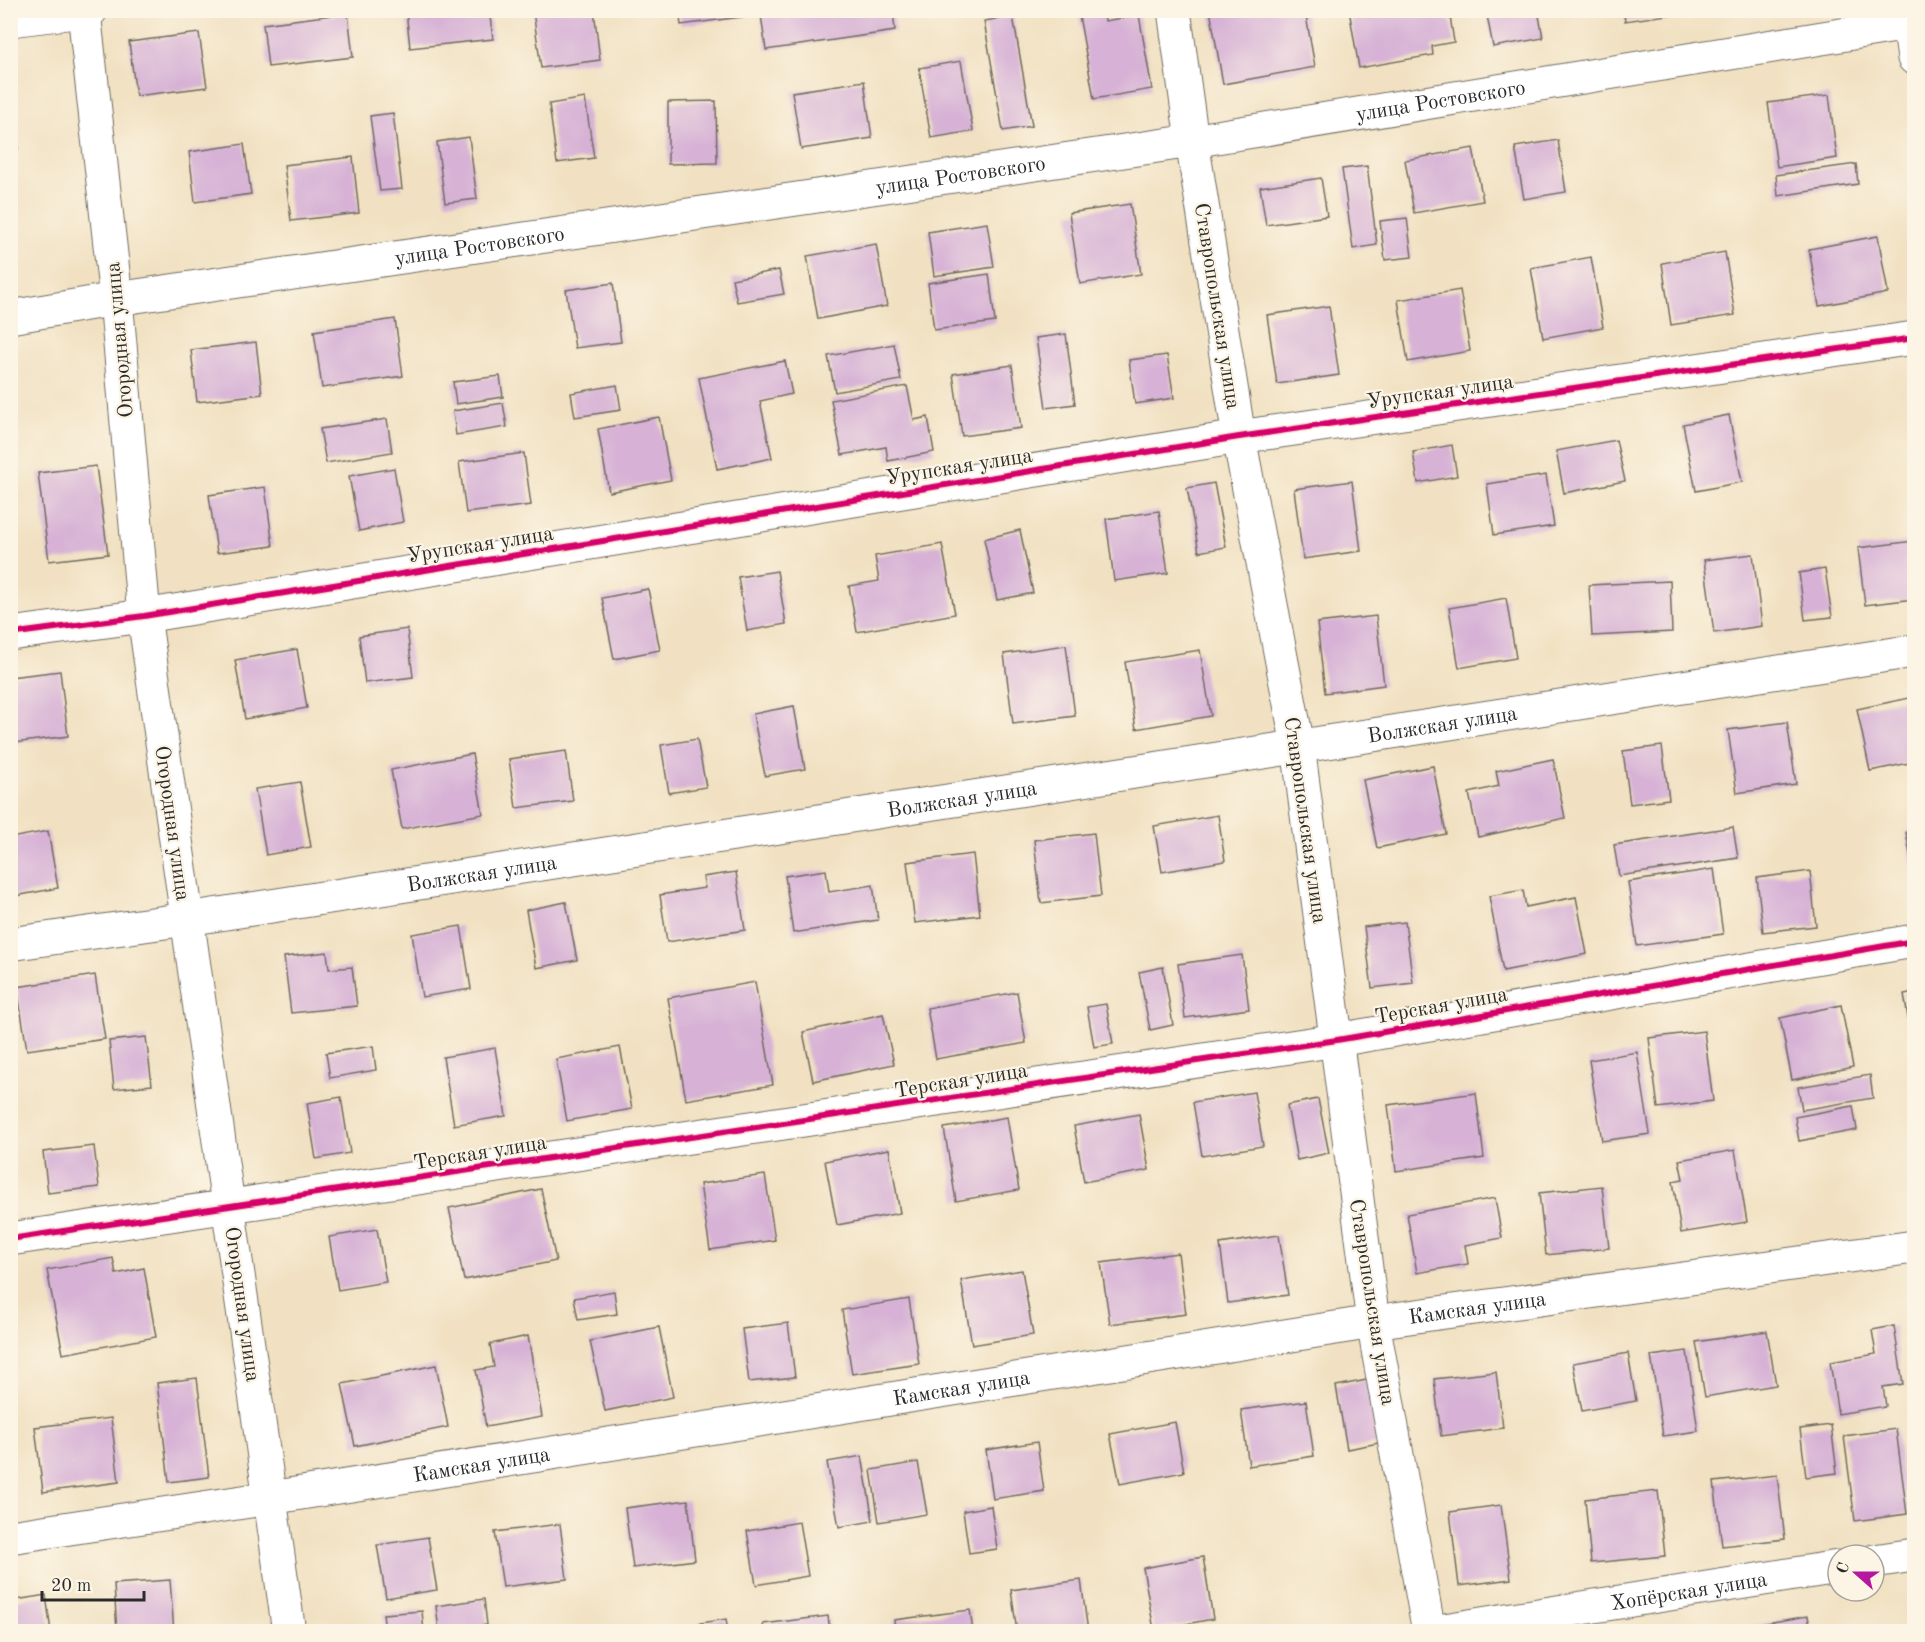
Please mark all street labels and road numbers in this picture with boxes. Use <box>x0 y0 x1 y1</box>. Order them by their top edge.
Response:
street label: улица Ростовского <box>1355 78 1527 126</box>
street label: улица Ростовского <box>874 154 1047 199</box>
street label: Ставропольская улица <box>1190 202 1243 411</box>
street label: улица Ростовского <box>393 224 566 270</box>
street label: Огородная улица <box>103 261 138 419</box>
street label: Урупская улица <box>1365 372 1515 413</box>
street label: Урупская улица <box>885 446 1034 489</box>
street label: Урупская улица <box>406 524 555 567</box>
street label: Волжская улица <box>1366 704 1519 748</box>
street label: Ставропольская улица <box>1280 715 1329 925</box>
street label: Огородная улица <box>150 744 193 902</box>
street label: Волжская улица <box>886 778 1039 822</box>
street label: Волжская улица <box>406 853 558 897</box>
street label: Терская улица <box>1373 984 1509 1029</box>
street label: Терская улица <box>893 1061 1029 1102</box>
street label: Терская улица <box>412 1133 548 1174</box>
street label: Ставропольская улица <box>1345 1198 1398 1407</box>
street label: Огородная улица <box>220 1225 263 1383</box>
street label: Камская улица <box>1407 1289 1547 1329</box>
street label: Камская улица <box>892 1368 1032 1410</box>
street label: Камская улица <box>412 1444 552 1487</box>
street label: Хопёрская улица <box>1609 1569 1769 1615</box>

